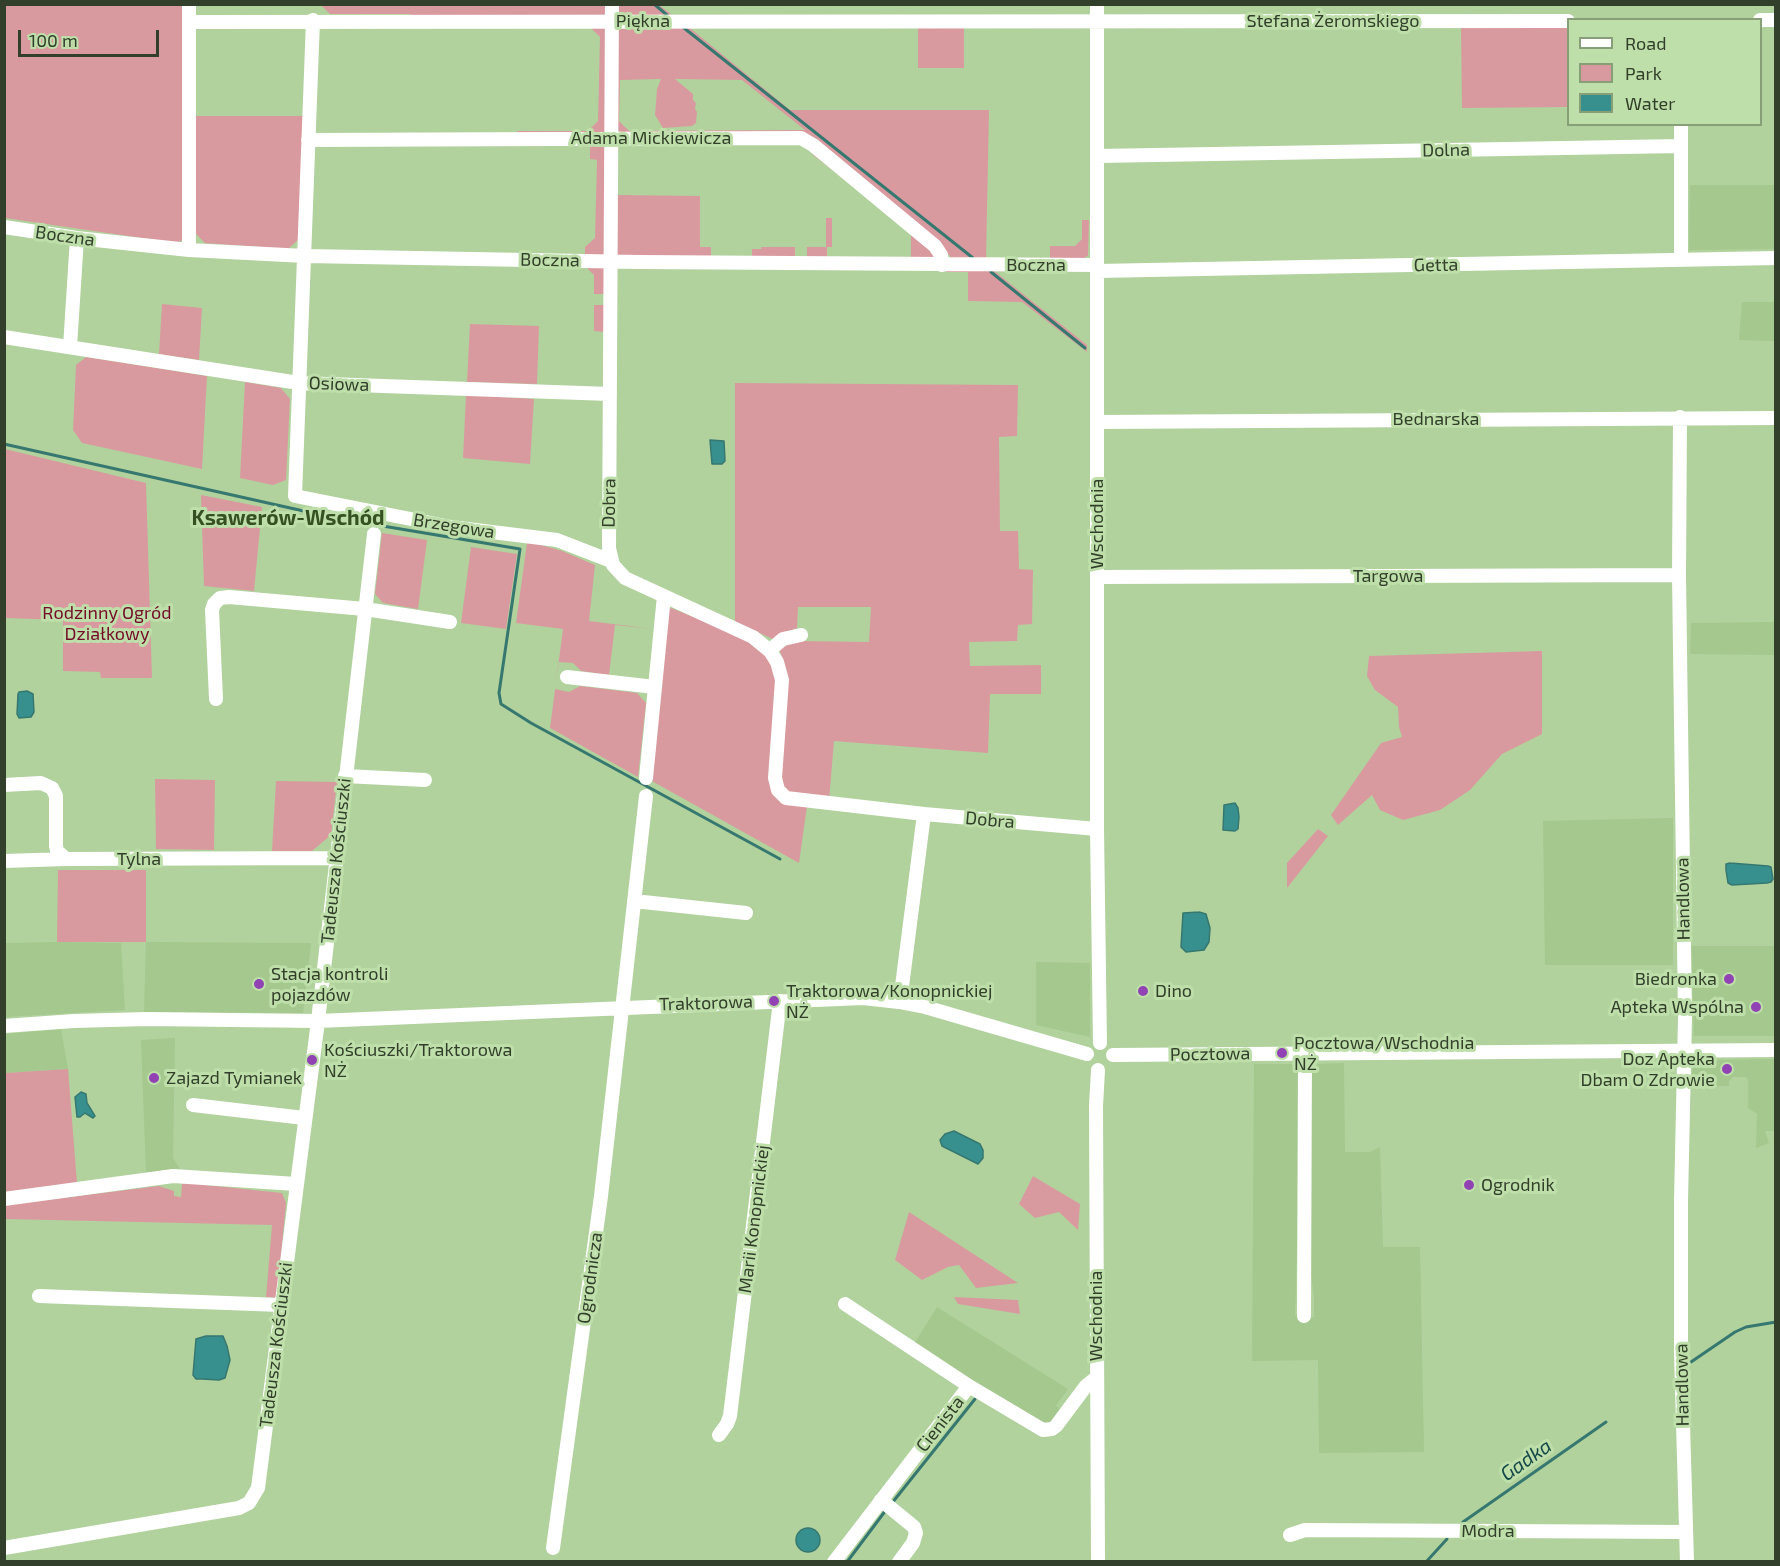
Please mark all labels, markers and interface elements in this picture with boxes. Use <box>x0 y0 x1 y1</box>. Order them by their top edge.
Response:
street label: Piękna <box>616 10 670 32</box>
street label: Stefana Żeromskiego <box>1246 10 1420 32</box>
scale bar <box>21 18 162 56</box>
legend <box>1567 18 1762 126</box>
text: 100 m <box>29 29 78 51</box>
text: Road <box>1625 32 1666 54</box>
text: Park <box>1625 62 1662 84</box>
text: Water <box>1625 92 1675 114</box>
street label: Adama Mickiewicza <box>571 127 731 149</box>
street label: Dolna <box>1422 139 1470 161</box>
street label: Boczna <box>34 221 96 251</box>
street label: Boczna <box>520 249 580 271</box>
street label: Boczna <box>1006 254 1066 276</box>
street label: Getta <box>1414 254 1458 276</box>
street label: Osiowa <box>308 372 370 396</box>
street label: Bednarska <box>1393 408 1479 430</box>
street label: Dobra <box>598 478 620 528</box>
street label: Wschodnia <box>1086 479 1108 569</box>
district label: Ksawerów-Wschód <box>191 505 385 531</box>
street label: Brzegowa <box>412 509 496 543</box>
street label: Targowa <box>1353 565 1423 587</box>
park label: Rodzinny Ogród Działkowy <box>42 602 172 644</box>
street label: Tadeusza Kościuszki <box>317 777 355 945</box>
street label: Dobra <box>964 807 1016 833</box>
street label: Tylna <box>117 848 161 870</box>
street label: Handlowa <box>1671 857 1695 941</box>
place label: Stacja kontroli pojazdów <box>271 963 388 1006</box>
place label: Biedronka <box>1635 968 1717 990</box>
marker: Biedronka <box>1722 972 1736 986</box>
marker: Stacja kontroli pojazdów <box>252 977 266 991</box>
place label: Traktorowa/Konopnickiej NŻ <box>786 980 993 1022</box>
place label: Dino <box>1155 980 1192 1002</box>
marker: Dino <box>1136 984 1150 998</box>
street label: Traktorowa <box>659 991 753 1015</box>
marker: Traktorowa/Konopnickiej NŻ <box>767 994 781 1008</box>
place label: Apteka Wspólna <box>1610 996 1744 1018</box>
marker: Apteka Wspólna <box>1749 1000 1763 1014</box>
place label: Pocztowa/Wschodnia NŻ <box>1294 1032 1474 1074</box>
place label: Kościuszki/Traktorowa NŻ <box>324 1039 512 1082</box>
street label: Pocztowa <box>1170 1043 1250 1065</box>
marker: Pocztowa/Wschodnia NŻ <box>1275 1046 1289 1060</box>
place label: Doz Apteka Dbam O Zdrowie <box>1580 1048 1715 1090</box>
marker: Kościuszki/Traktorowa NŻ <box>305 1053 319 1067</box>
marker: Doz Apteka Dbam O Zdrowie <box>1720 1062 1734 1076</box>
place label: Zajazd Tymianek <box>166 1067 302 1089</box>
marker: Zajazd Tymianek <box>147 1071 161 1085</box>
street label: Marii Konopnickiej <box>734 1144 774 1294</box>
place label: Ogrodnik <box>1481 1174 1555 1196</box>
marker: Ogrodnik <box>1462 1178 1476 1192</box>
street label: Ogrodnicza <box>573 1231 607 1325</box>
street label: Tadeusza Kościuszki <box>255 1261 297 1429</box>
street label: Wschodnia <box>1085 1271 1107 1361</box>
street label: Handlowa <box>1670 1343 1694 1427</box>
street label: Cienista <box>911 1392 969 1456</box>
water label: Gadka <box>1496 1434 1556 1486</box>
street label: Modra <box>1461 1520 1515 1542</box>

